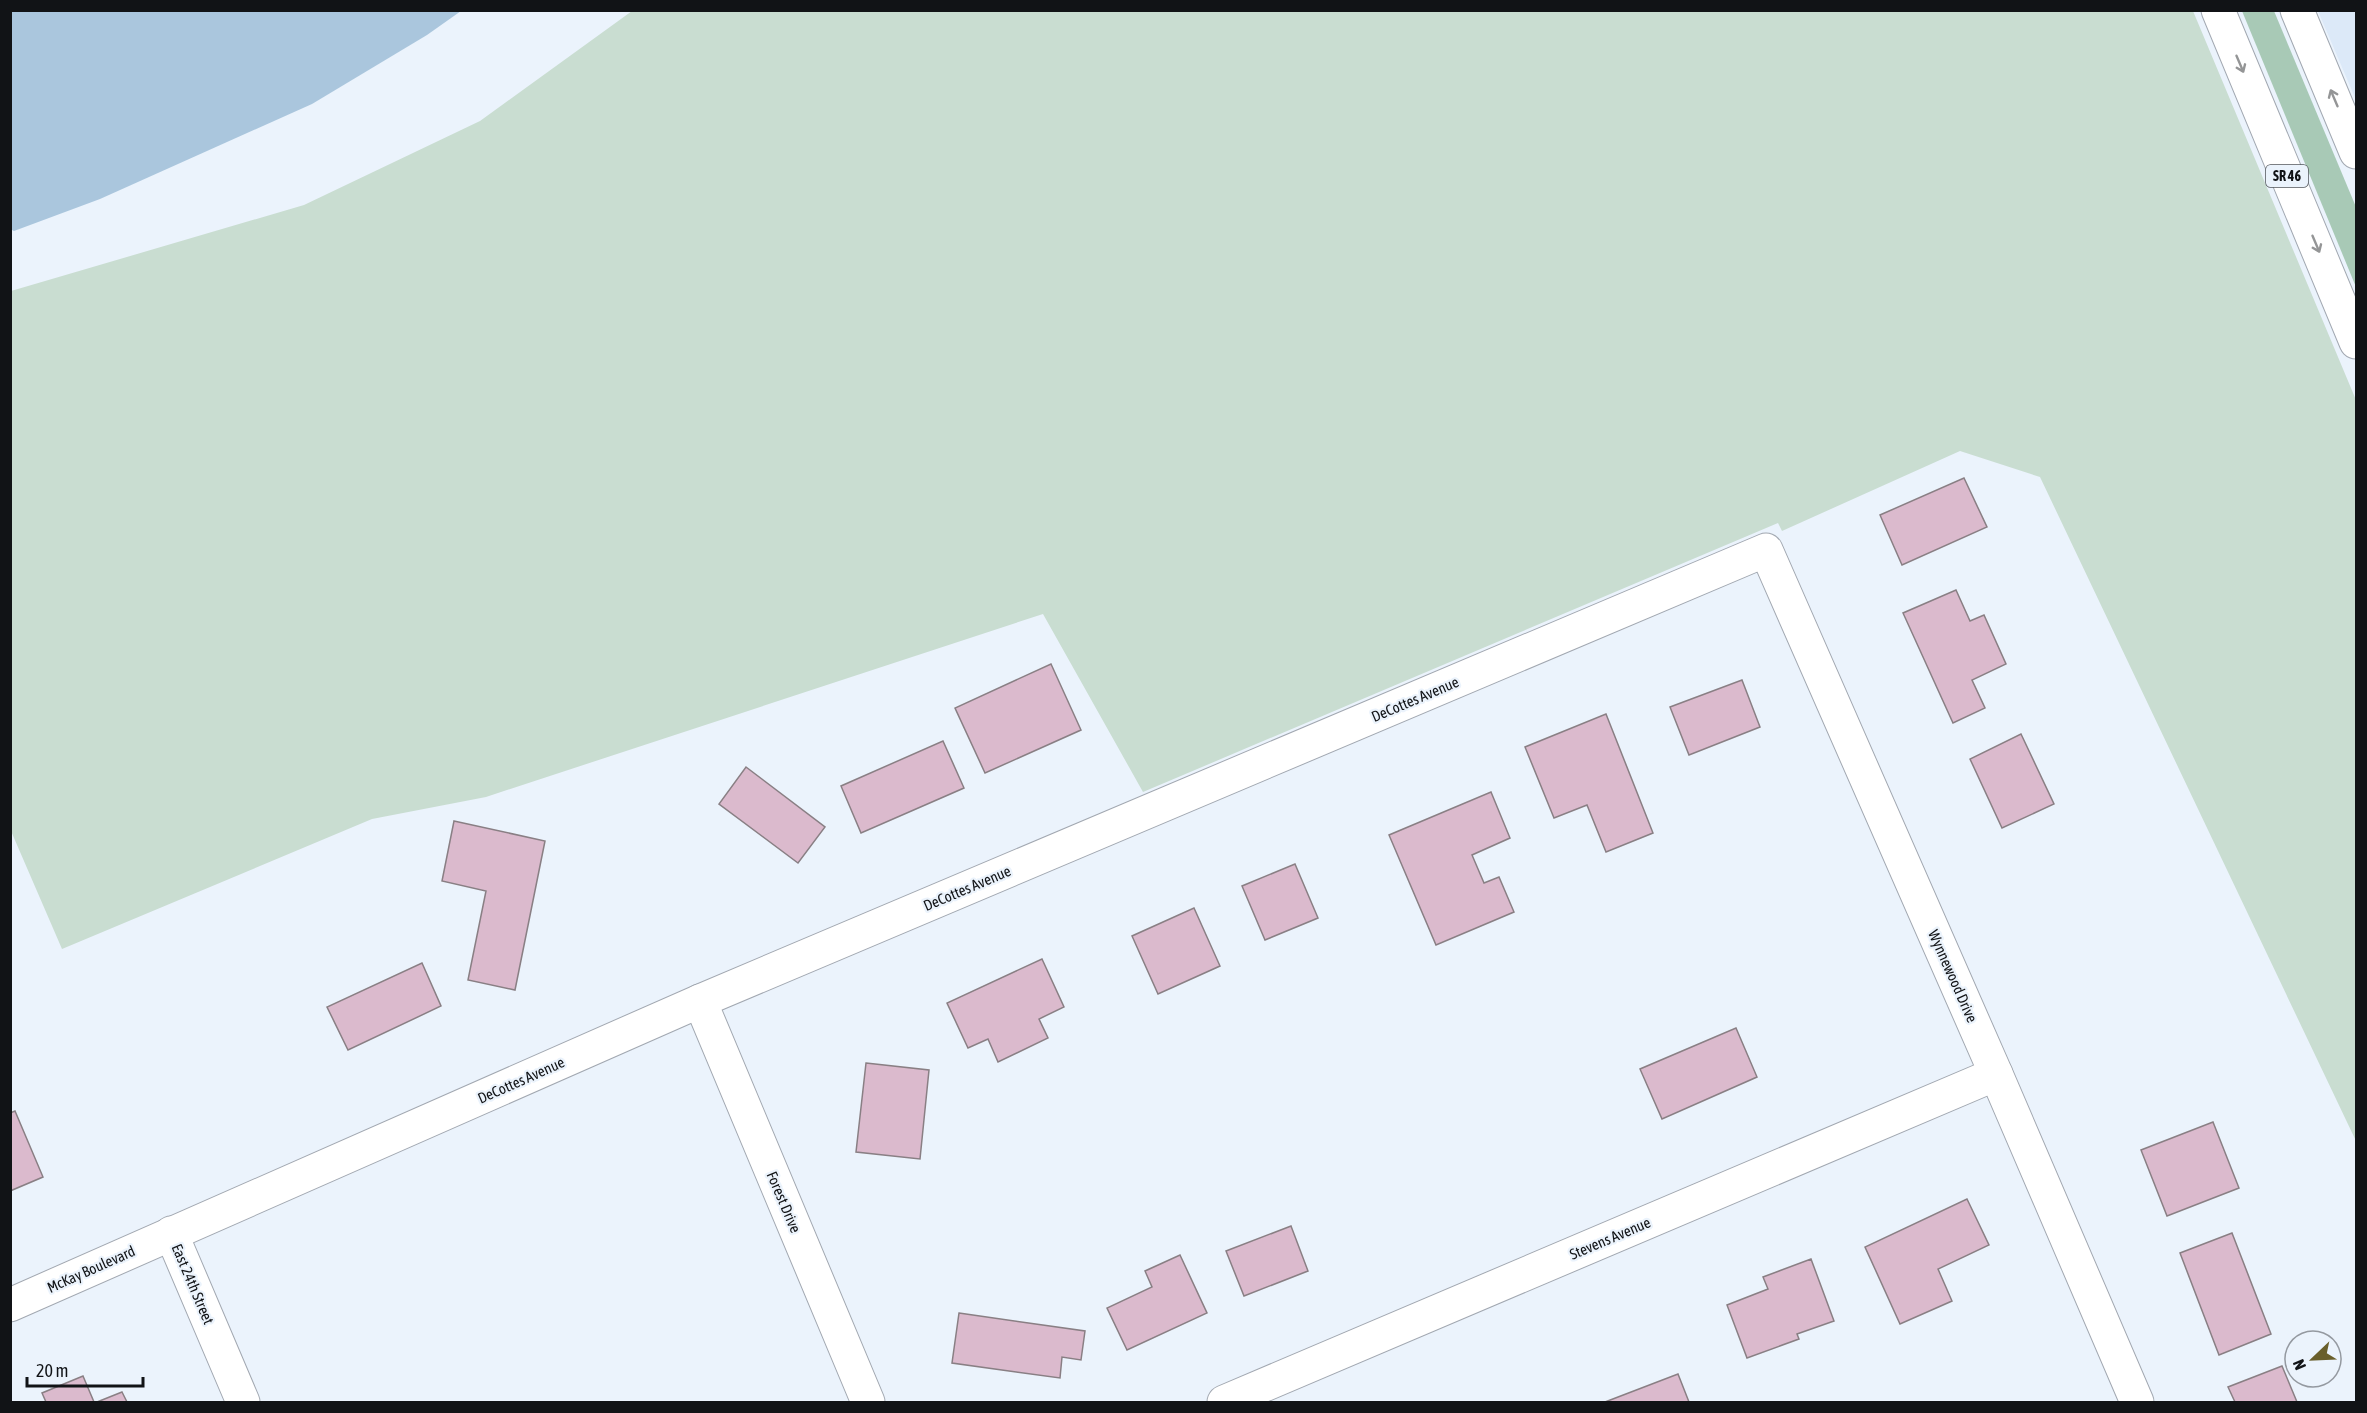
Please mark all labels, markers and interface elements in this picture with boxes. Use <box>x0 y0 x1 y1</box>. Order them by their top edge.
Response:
one-way arrow <box>2235 55 2246 73</box>
one-way arrow <box>2328 89 2339 108</box>
road number: SR 46 <box>2266 165 2308 187</box>
one-way arrow <box>2310 235 2322 253</box>
street label: DeCottes Avenue <box>1369 673 1461 725</box>
street label: DeCottes Avenue <box>921 862 1013 914</box>
street label: Wynnewood Drive <box>1925 927 1981 1025</box>
street label: DeCottes Avenue <box>475 1053 567 1107</box>
street label: Forest Drive <box>764 1169 805 1235</box>
street label: Stevens Avenue <box>1567 1213 1653 1263</box>
street label: East 24th Street <box>168 1241 218 1327</box>
street label: McKay Boulevard <box>44 1242 138 1296</box>
north arrow <box>2283 1329 2343 1389</box>
scale bar <box>27 1350 142 1388</box>
text: N <box>2289 1357 2309 1373</box>
text: 20 m <box>36 1360 68 1381</box>

